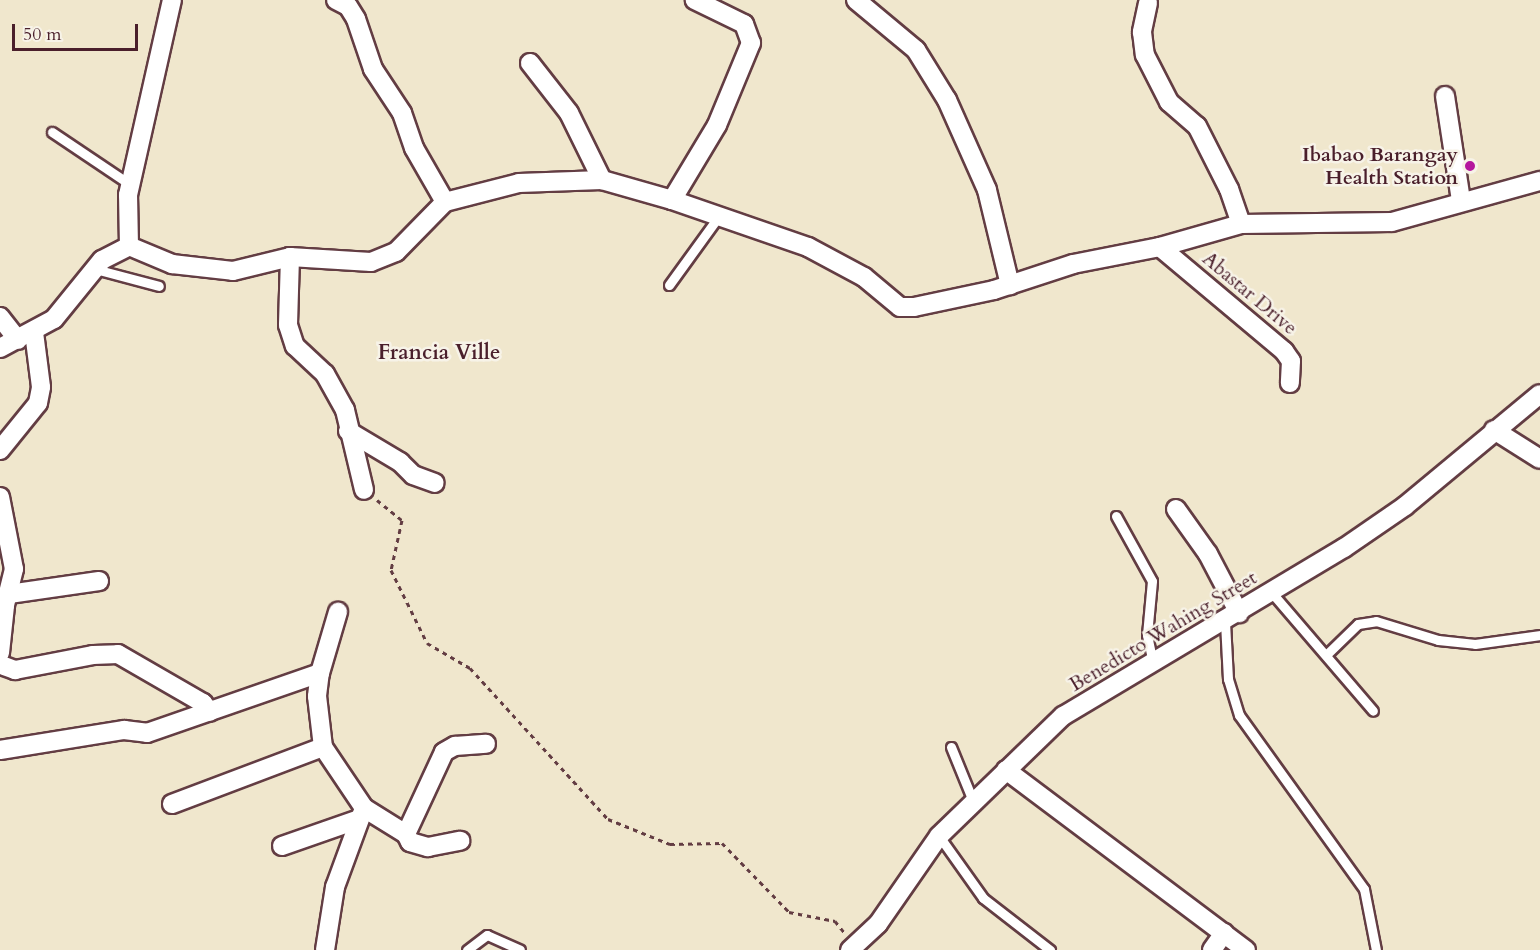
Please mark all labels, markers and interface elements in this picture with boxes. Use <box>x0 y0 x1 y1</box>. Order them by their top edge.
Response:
scale bar <box>15 12 141 50</box>
text: 50 m <box>23 22 62 47</box>
place label: Ibabao Barangay Health Station <box>1302 142 1458 189</box>
marker: Ibabao Barangay Health Station <box>1463 159 1477 173</box>
street label: Abastar Drive <box>1198 246 1302 340</box>
district label: Francia Ville <box>378 340 500 366</box>
street label: Benedicto Wahing Street <box>1065 565 1261 697</box>

